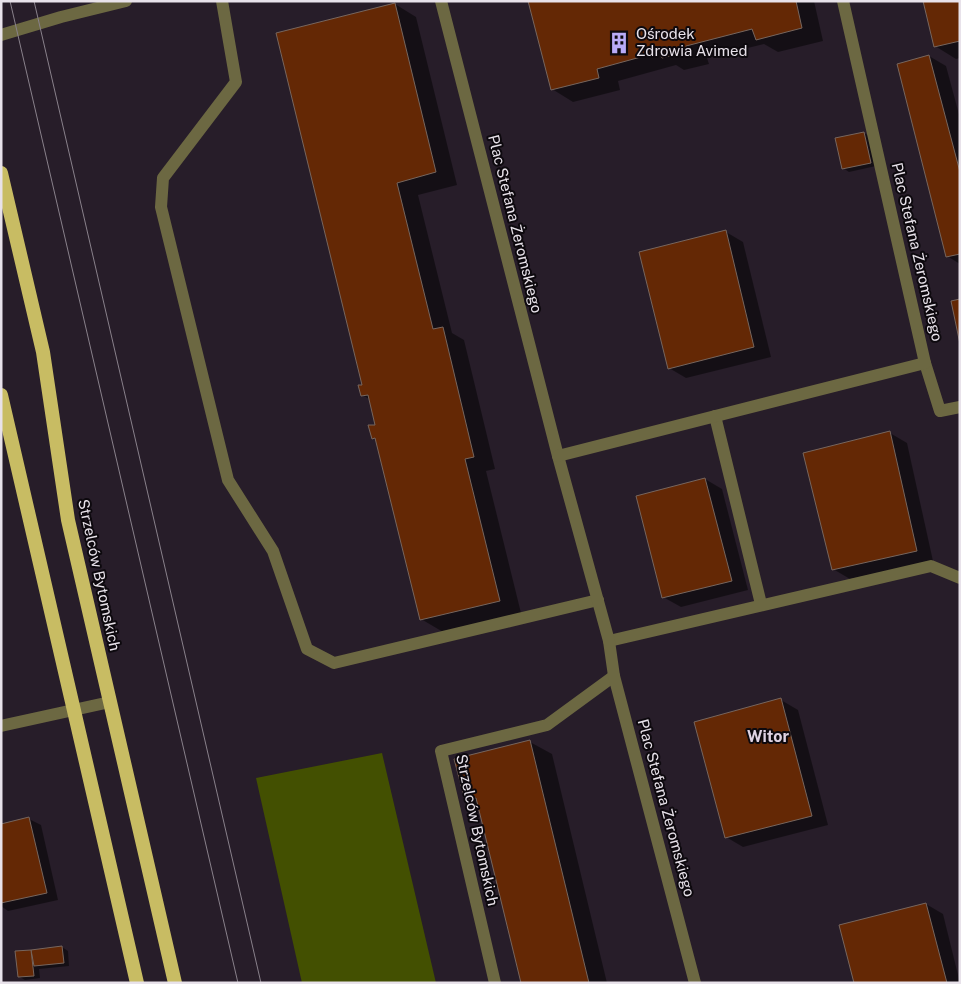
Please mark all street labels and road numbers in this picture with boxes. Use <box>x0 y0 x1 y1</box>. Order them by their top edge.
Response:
street label: Plac Stefana Żeromskiego <box>485 133 547 315</box>
street label: Plac Stefana Żeromskiego <box>889 161 947 343</box>
street label: Strzelców Bytomskich <box>75 497 124 652</box>
street label: Plac Stefana Żeromskiego <box>635 717 699 899</box>
street label: Strzelców Bytomskich <box>453 752 502 907</box>

